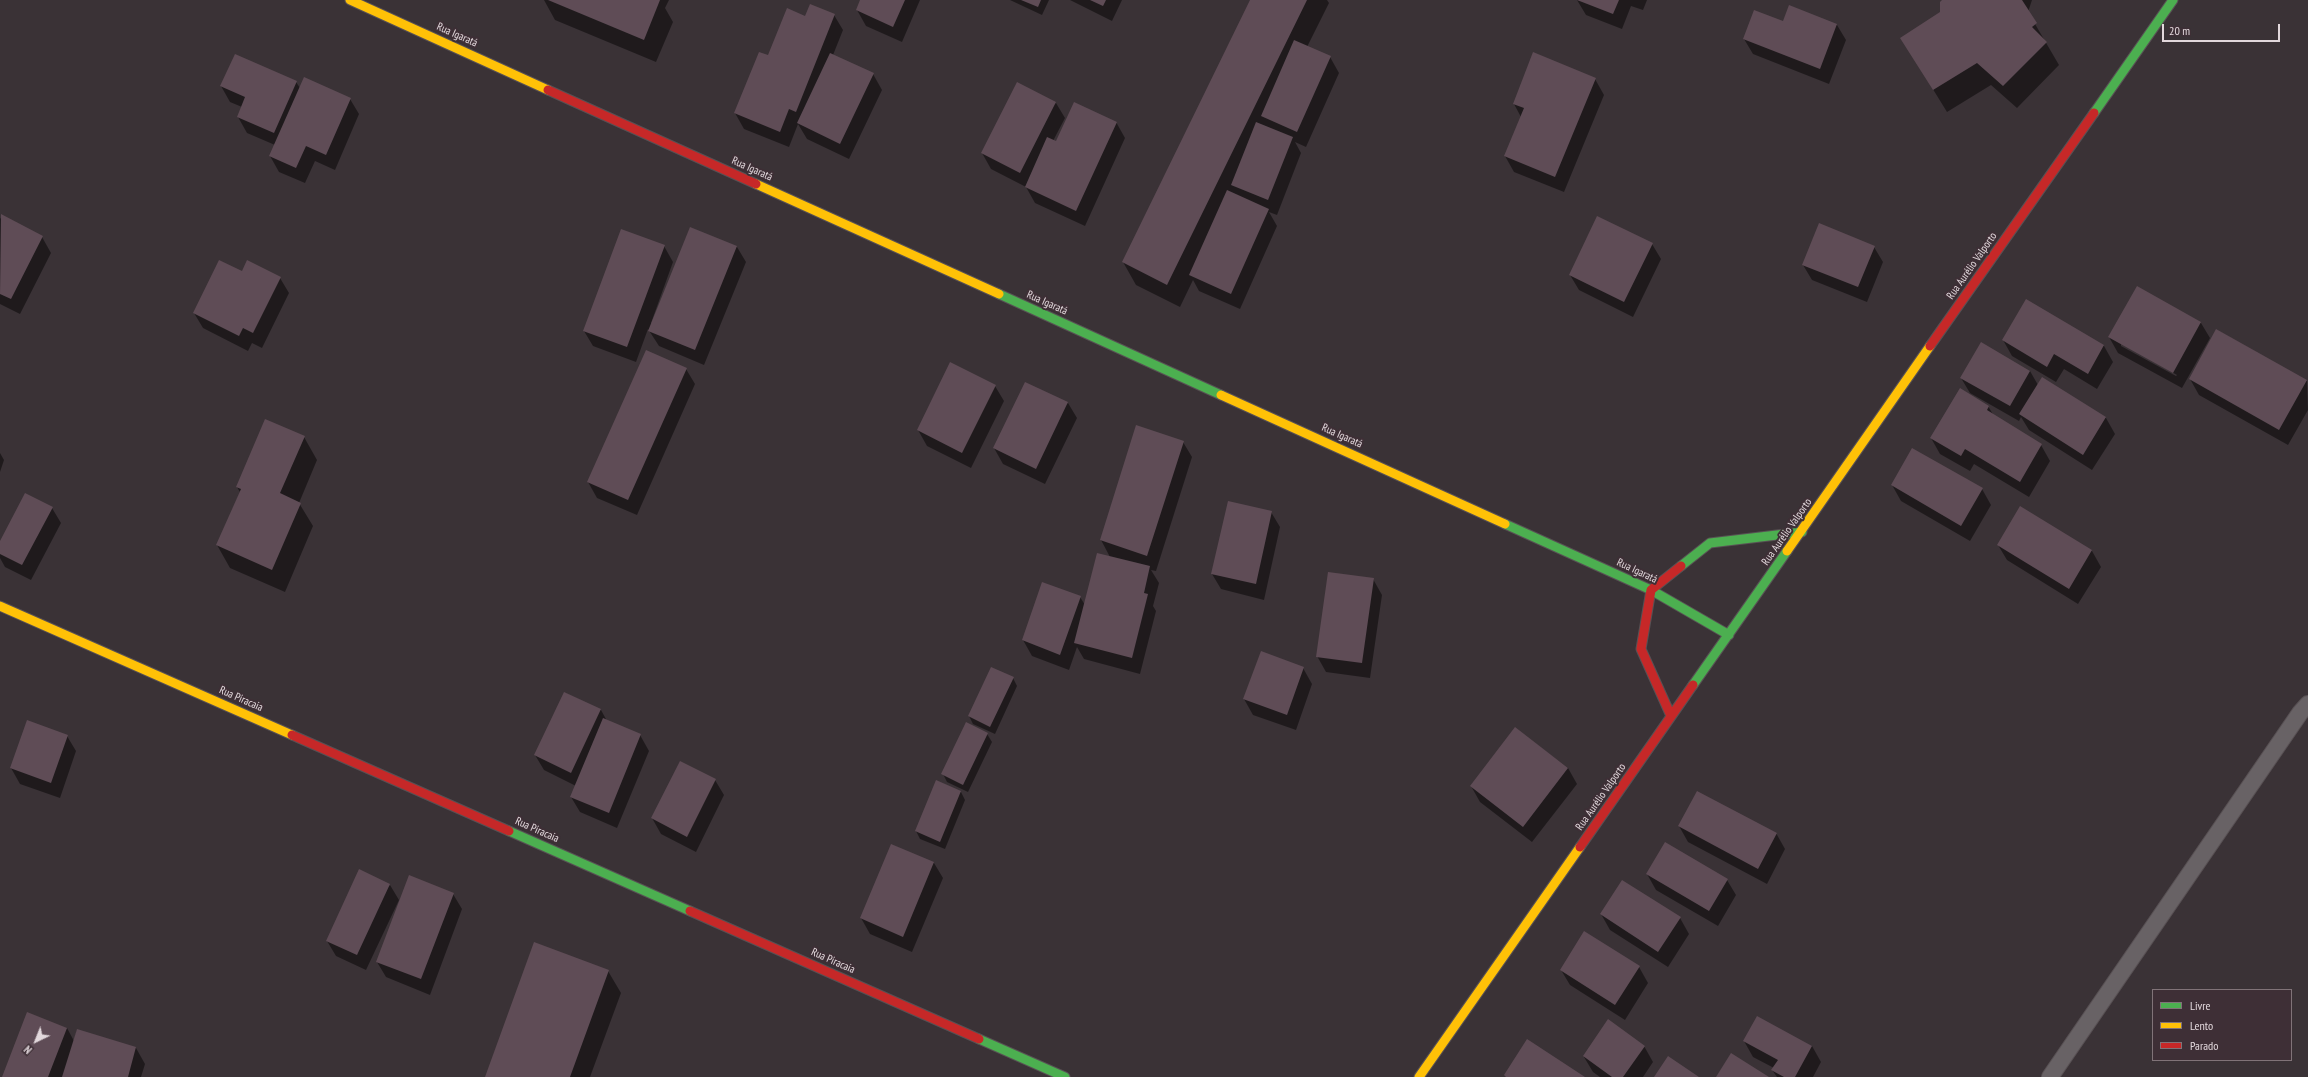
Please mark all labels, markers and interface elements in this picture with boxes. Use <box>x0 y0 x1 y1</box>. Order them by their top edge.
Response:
scale bar <box>2164 16 2282 42</box>
street label: Rua Igaratá <box>435 20 479 50</box>
text: 20 m <box>2169 23 2190 38</box>
street label: Rua Igaratá <box>730 154 774 184</box>
street label: Rua Aurélio Valporto <box>1944 230 2000 302</box>
street label: Rua Igaratá <box>1025 288 1069 318</box>
street label: Rua Igaratá <box>1320 421 1364 451</box>
street label: Rua Aurélio Valporto <box>1759 496 1815 568</box>
street label: Rua Igaratá <box>1615 556 1659 586</box>
street label: Rua Piracaia <box>217 683 265 715</box>
street label: Rua Aurélio Valporto <box>1573 761 1629 833</box>
street label: Rua Piracaia <box>513 814 561 846</box>
street label: Rua Piracaia <box>809 945 857 977</box>
legend <box>2152 989 2292 1061</box>
text: Livre <box>2190 998 2210 1013</box>
text: Lento <box>2190 1018 2213 1033</box>
north arrow <box>16 1021 56 1061</box>
text: Parado <box>2190 1038 2218 1053</box>
text: N <box>21 1043 35 1057</box>

